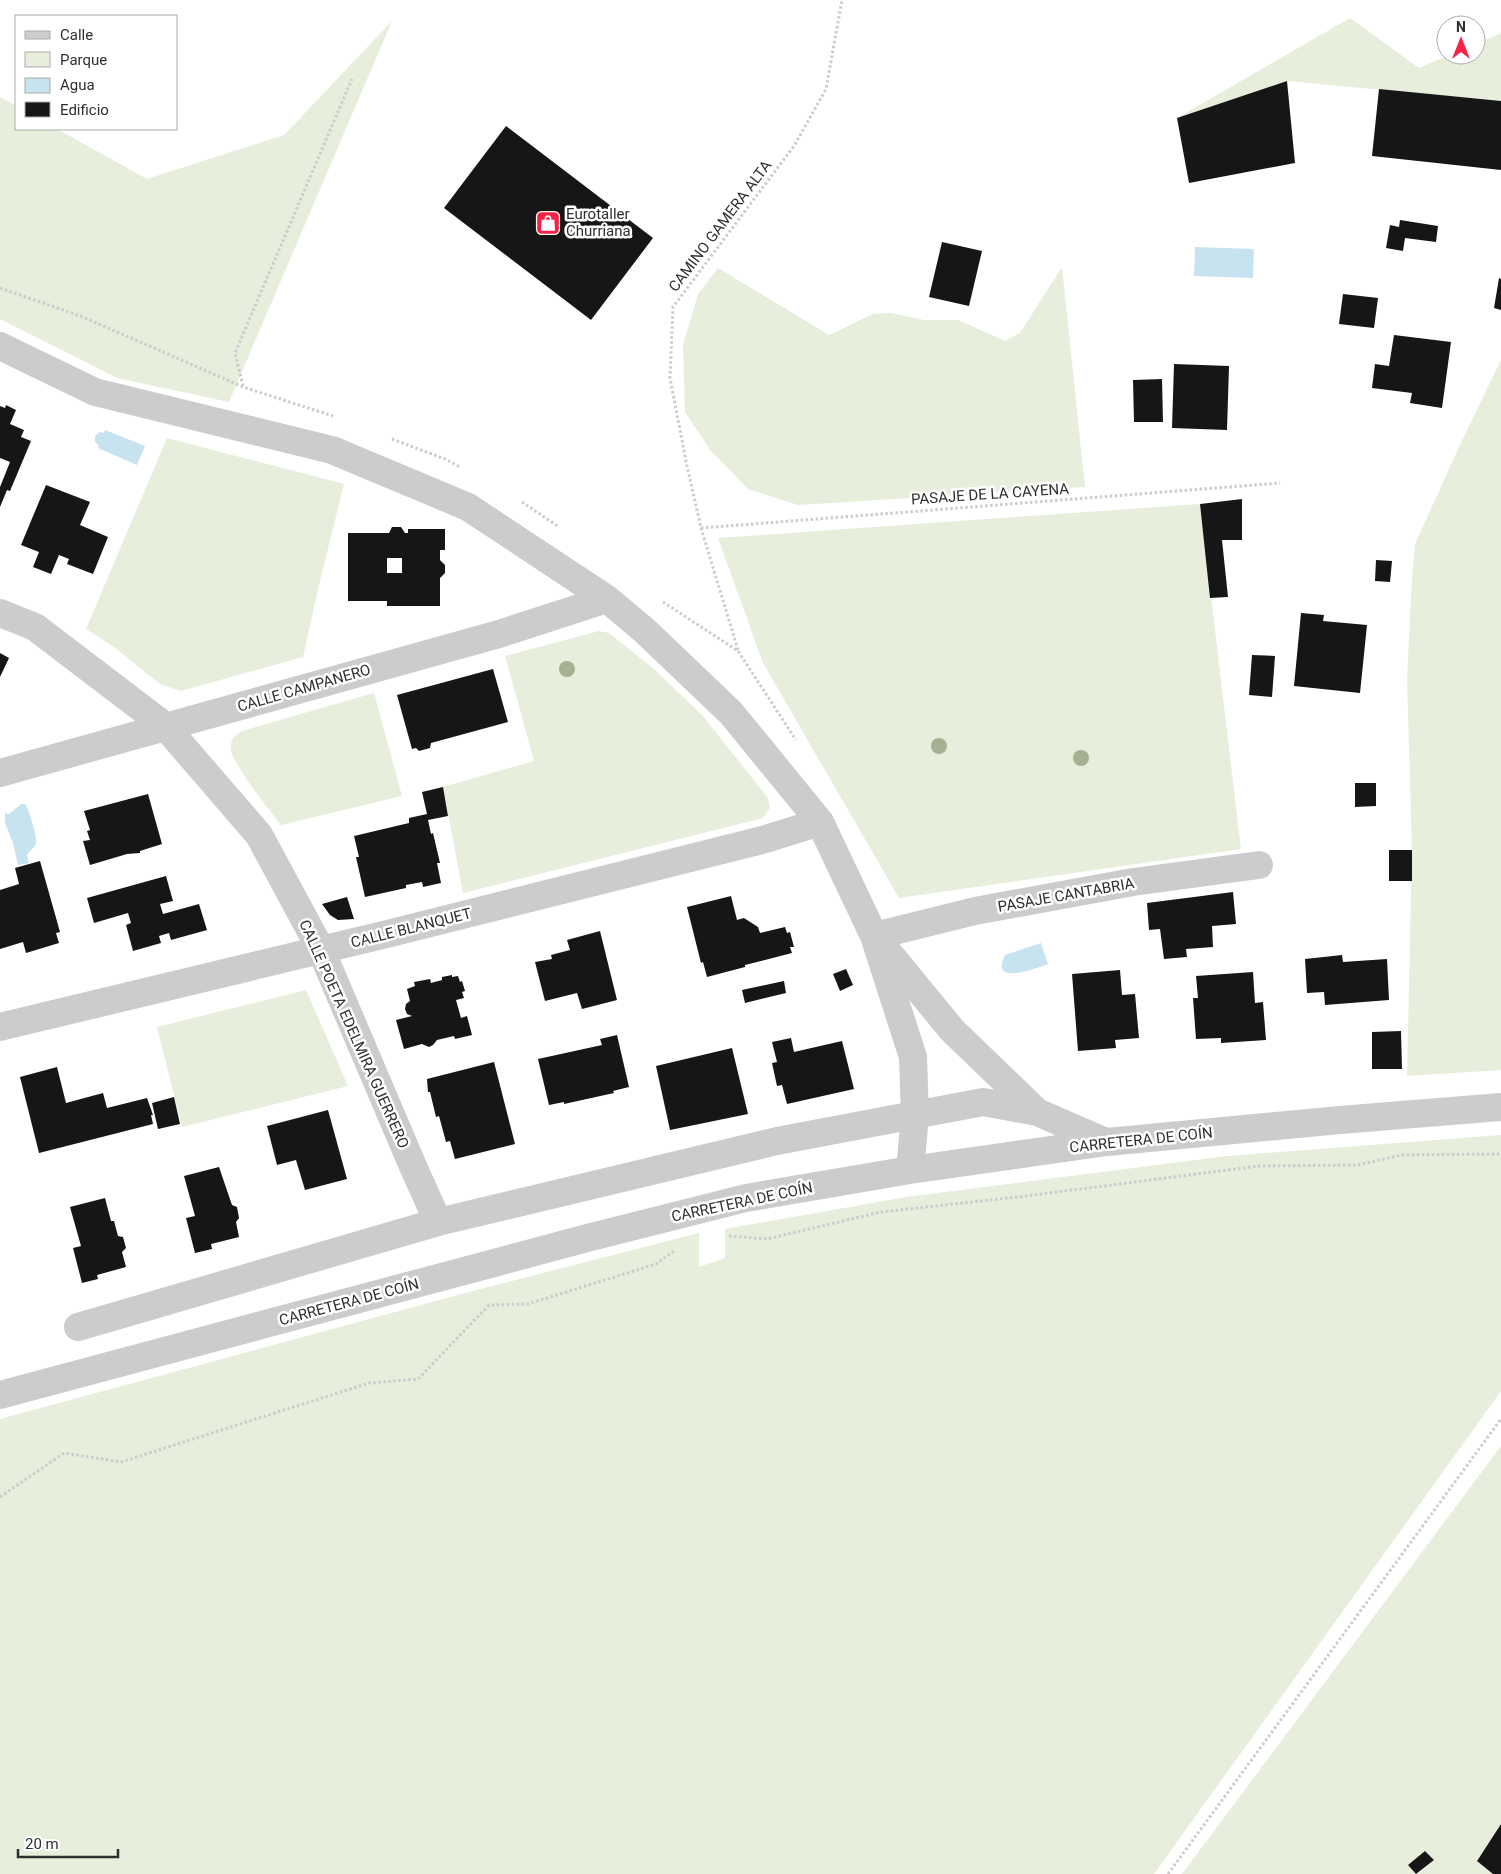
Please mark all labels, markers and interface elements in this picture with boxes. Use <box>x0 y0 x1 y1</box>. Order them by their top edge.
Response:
legend <box>15 15 178 130</box>
north arrow <box>1436 15 1486 65</box>
text: N <box>1456 19 1466 35</box>
text: Calle <box>60 26 93 44</box>
text: Parque <box>60 51 107 69</box>
text: Agua <box>60 76 95 94</box>
text: Edificio <box>60 101 109 119</box>
street label: CAMINO GAMERA ALTA <box>665 157 775 295</box>
place label: Eurotaller Churriana <box>566 205 631 240</box>
shop icon: Eurotaller Churriana <box>535 210 561 236</box>
street label: PASAJE DE LA CAYENA <box>910 479 1070 508</box>
street label: CALLE CAMPANERO <box>235 660 373 716</box>
street label: PASAJE CANTABRIA <box>996 874 1136 916</box>
street label: CALLE BLANQUET <box>349 904 473 952</box>
street label: CALLE POETA EDELMIRA GUERRERO <box>295 917 413 1151</box>
street label: CARRETERA DE COÍN <box>1069 1124 1213 1156</box>
street label: CARRETERA DE COÍN <box>670 1178 814 1226</box>
street label: CARRETERA DE COÍN <box>277 1275 421 1329</box>
scale bar <box>18 1826 118 1858</box>
text: 20 m <box>25 1835 59 1853</box>

